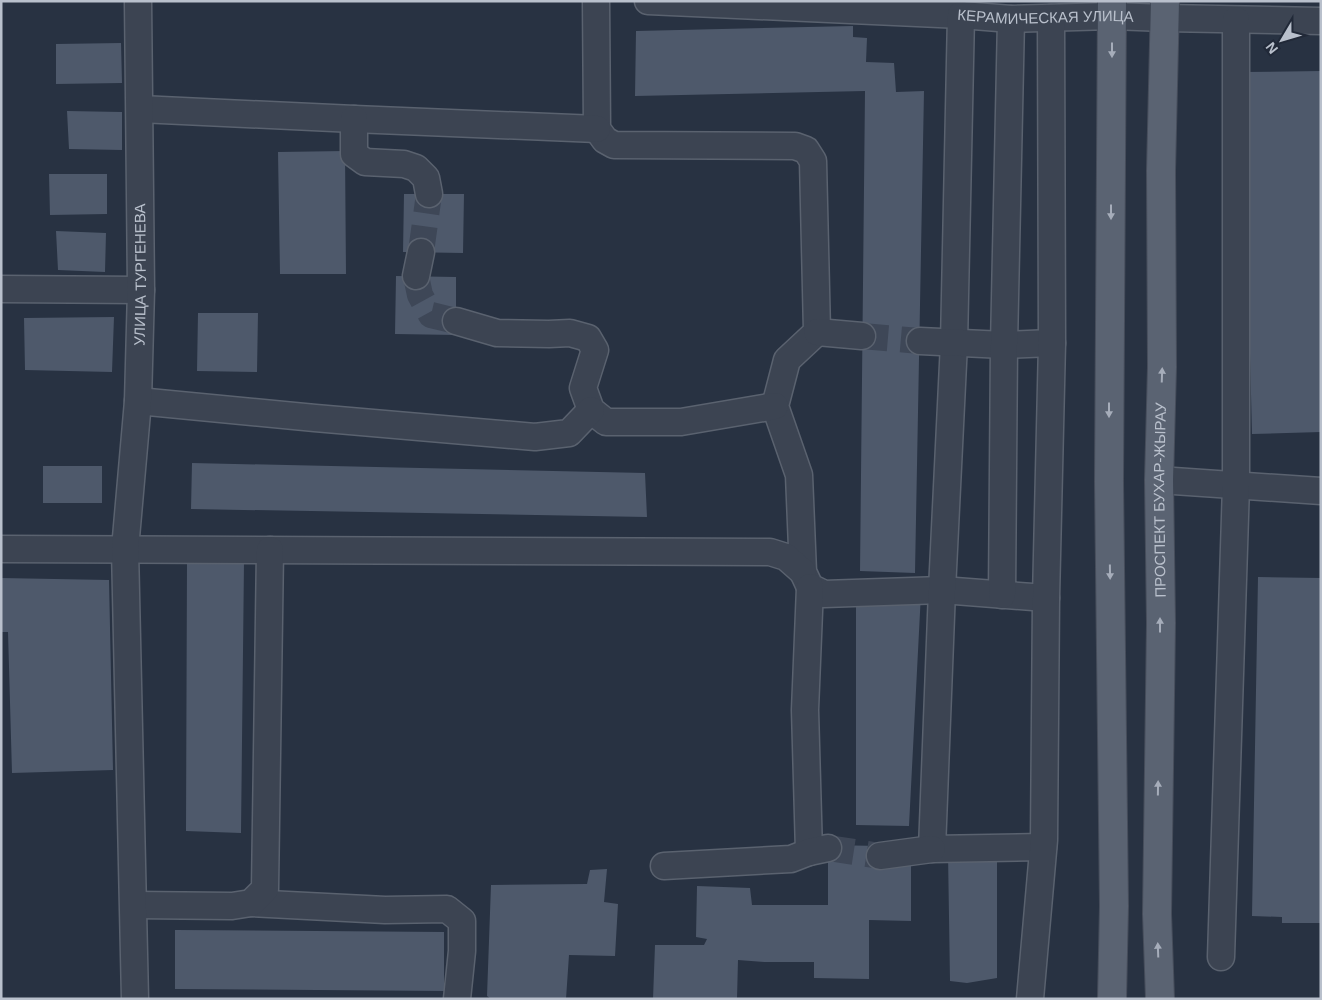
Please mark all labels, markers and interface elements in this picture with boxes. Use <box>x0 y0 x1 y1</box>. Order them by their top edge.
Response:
street label: КЕРАМИЧЕСКАЯ УЛИЦА <box>957 6 1134 27</box>
north arrow <box>1257 15 1307 65</box>
text: N <box>1262 39 1281 57</box>
one-way arrow <box>1108 42 1116 58</box>
street label: УЛИЦА ТУРГЕНЕВА <box>130 204 149 346</box>
one-way arrow <box>1107 205 1115 221</box>
one-way arrow <box>1158 367 1166 383</box>
one-way arrow <box>1105 402 1113 418</box>
street label: ПРОСПЕКТ БУХАР-ЖЫРАУ <box>1150 402 1169 598</box>
one-way arrow <box>1106 565 1114 581</box>
one-way arrow <box>1156 617 1164 633</box>
one-way arrow <box>1155 779 1163 795</box>
one-way arrow <box>1154 942 1162 958</box>

